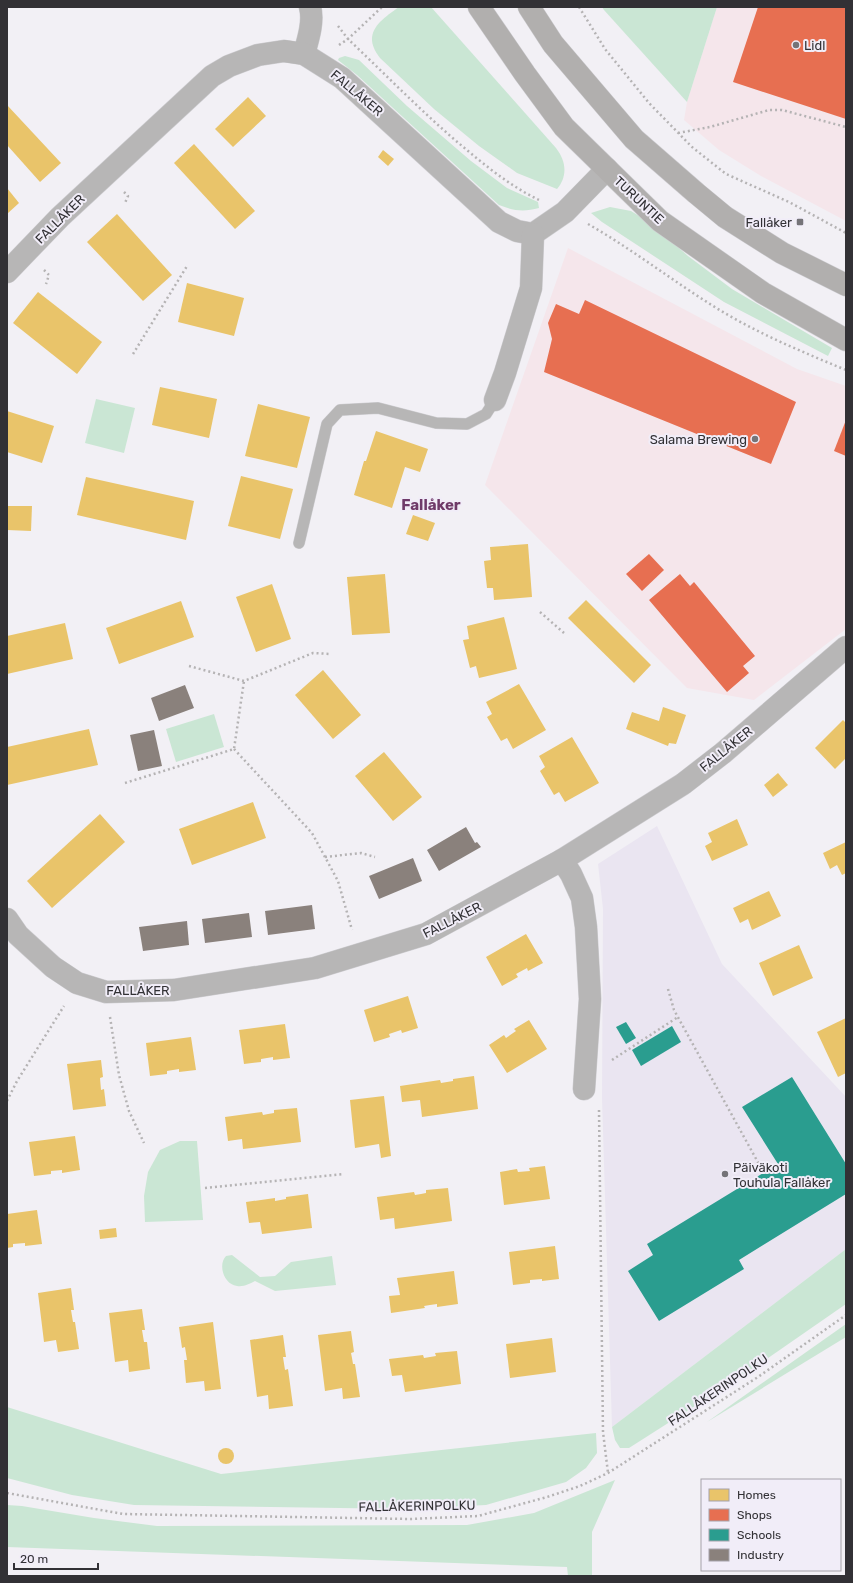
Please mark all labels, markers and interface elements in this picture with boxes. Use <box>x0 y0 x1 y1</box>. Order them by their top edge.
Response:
place label: Lidl <box>804 38 825 53</box>
marker: Lidl <box>791 40 801 50</box>
street label: FALLÅKER <box>328 67 386 119</box>
street label: TURUNTIE <box>611 173 667 227</box>
street label: FALLÅKER <box>32 191 88 247</box>
place label: Fallåker <box>745 215 792 230</box>
marker: Fallåker <box>795 217 805 227</box>
place label: Salama Brewing <box>650 432 747 448</box>
marker: Salama Brewing <box>750 434 760 444</box>
district label: Fallåker <box>401 496 461 514</box>
street label: FALLÅKER <box>697 723 755 775</box>
street label: FALLÅKER <box>420 899 484 941</box>
street label: FALLÅKER <box>106 983 170 998</box>
place label: Päiväkoti Touhula Fallåker <box>733 1160 830 1190</box>
marker: Päiväkoti Touhula Fallåker <box>720 1169 730 1179</box>
street label: FALLÅKERINPOLKU <box>665 1351 771 1429</box>
legend <box>701 1479 841 1571</box>
text: Homes <box>737 1488 776 1502</box>
street label: FALLÅKERINPOLKU <box>358 1497 476 1515</box>
text: Shops <box>737 1508 772 1522</box>
text: Schools <box>737 1528 781 1542</box>
scale bar <box>14 1545 98 1571</box>
text: Industry <box>737 1548 784 1562</box>
text: 20 m <box>20 1552 48 1566</box>

